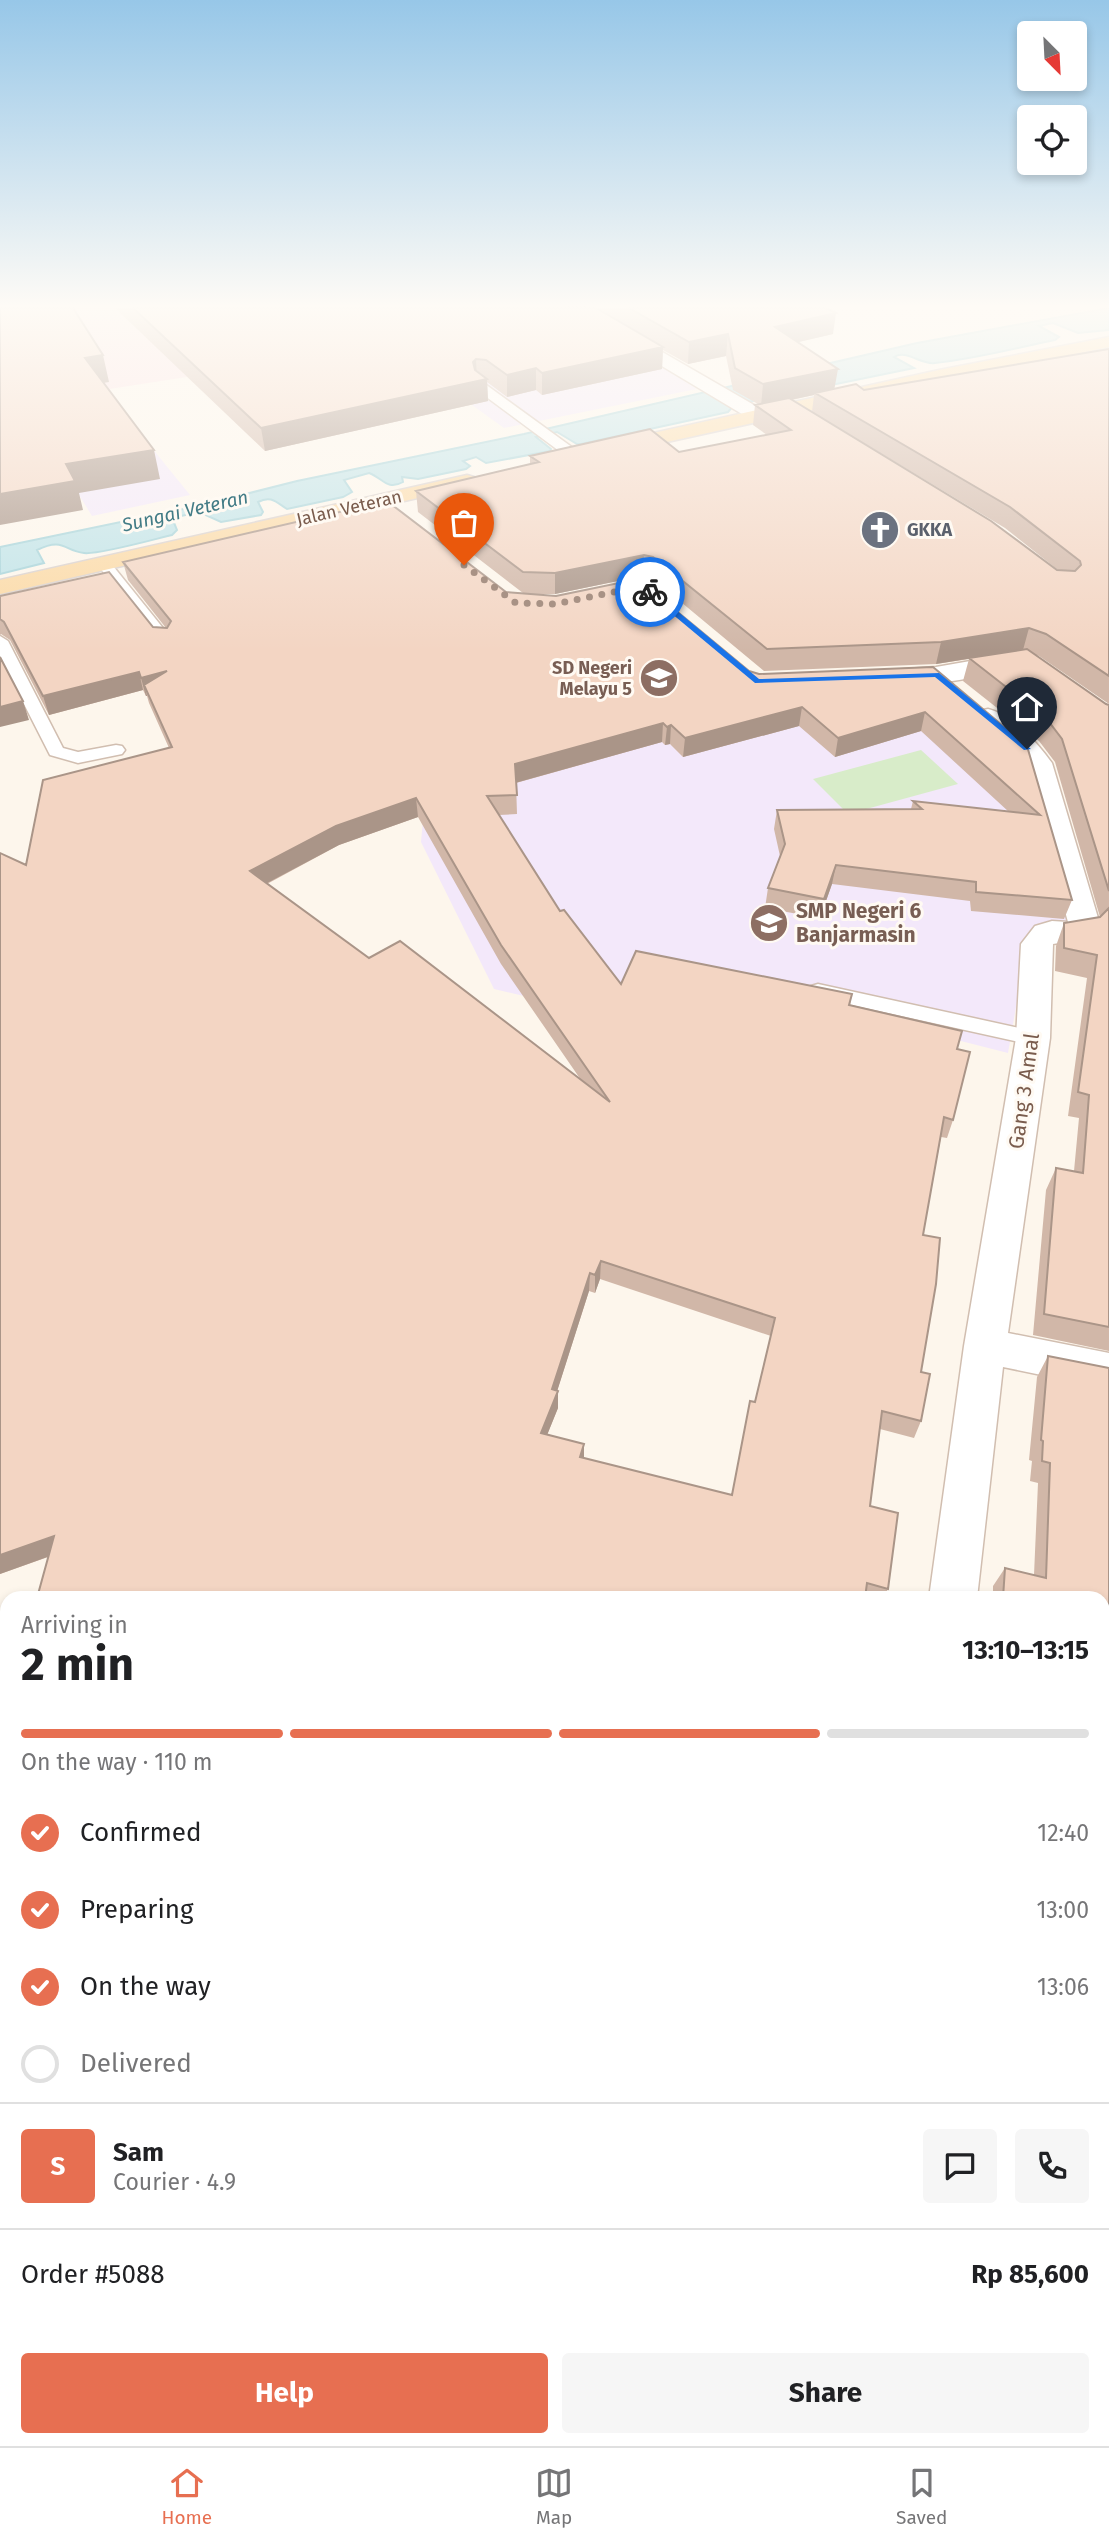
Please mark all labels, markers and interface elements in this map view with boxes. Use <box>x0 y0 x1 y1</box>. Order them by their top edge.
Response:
north arrow <box>1017 21 1087 91</box>
map controls <box>1017 21 1087 175</box>
button: locate <box>1017 105 1087 175</box>
water label: Sungai Veteran <box>119 485 250 537</box>
street label: Jalan Veteran <box>294 485 404 531</box>
pin <box>434 493 494 565</box>
icon: bag <box>445 504 483 542</box>
church icon: GKKA <box>859 509 901 551</box>
place label: GKKA <box>907 519 952 541</box>
courier <box>615 557 685 627</box>
icon: bike <box>631 573 669 611</box>
place label: SD Negeri Melayu 5 <box>552 657 632 700</box>
school or university icon: SD Negeri Melayu 5 <box>638 657 680 699</box>
pin <box>997 677 1057 749</box>
icon: home <box>1008 688 1046 726</box>
place label: SMP Negeri 6 Banjarmasin <box>796 898 921 948</box>
school or university icon: SMP Negeri 6 Banjarmasin <box>748 902 790 944</box>
street label: Gang 3 Amal <box>1003 1031 1045 1151</box>
text: Arriving in <box>21 1611 128 1639</box>
text: 13:10–13:15 <box>962 1635 1089 1666</box>
text: 2 min <box>21 1637 134 1692</box>
text: On the way · 110 m <box>21 1748 213 1776</box>
icon: check <box>21 1814 59 1852</box>
text: Confirmed <box>80 1817 201 1848</box>
text: 12:40 <box>1037 1819 1089 1847</box>
icon: check <box>21 1891 59 1929</box>
text: Preparing <box>80 1894 193 1925</box>
text: 13:00 <box>1036 1896 1089 1924</box>
icon: check <box>21 1968 59 2006</box>
text: On the way <box>80 1971 211 2002</box>
text: 13:06 <box>1037 1973 1089 2001</box>
text: Delivered <box>80 2048 192 2079</box>
button: chat <box>923 2129 997 2203</box>
button: phone <box>1015 2129 1089 2203</box>
text: Sam <box>113 2137 164 2168</box>
text: S <box>51 2151 65 2182</box>
text: Courier · 4.9 <box>113 2168 236 2196</box>
text: Order #5088 <box>21 2259 165 2290</box>
text: Rp 85,600 <box>971 2259 1089 2290</box>
button: Help <box>21 2353 548 2433</box>
button: Share <box>562 2353 1089 2433</box>
tab: Home <box>161 2464 212 2529</box>
tab: Map <box>535 2464 573 2529</box>
tab: Saved <box>896 2464 947 2529</box>

